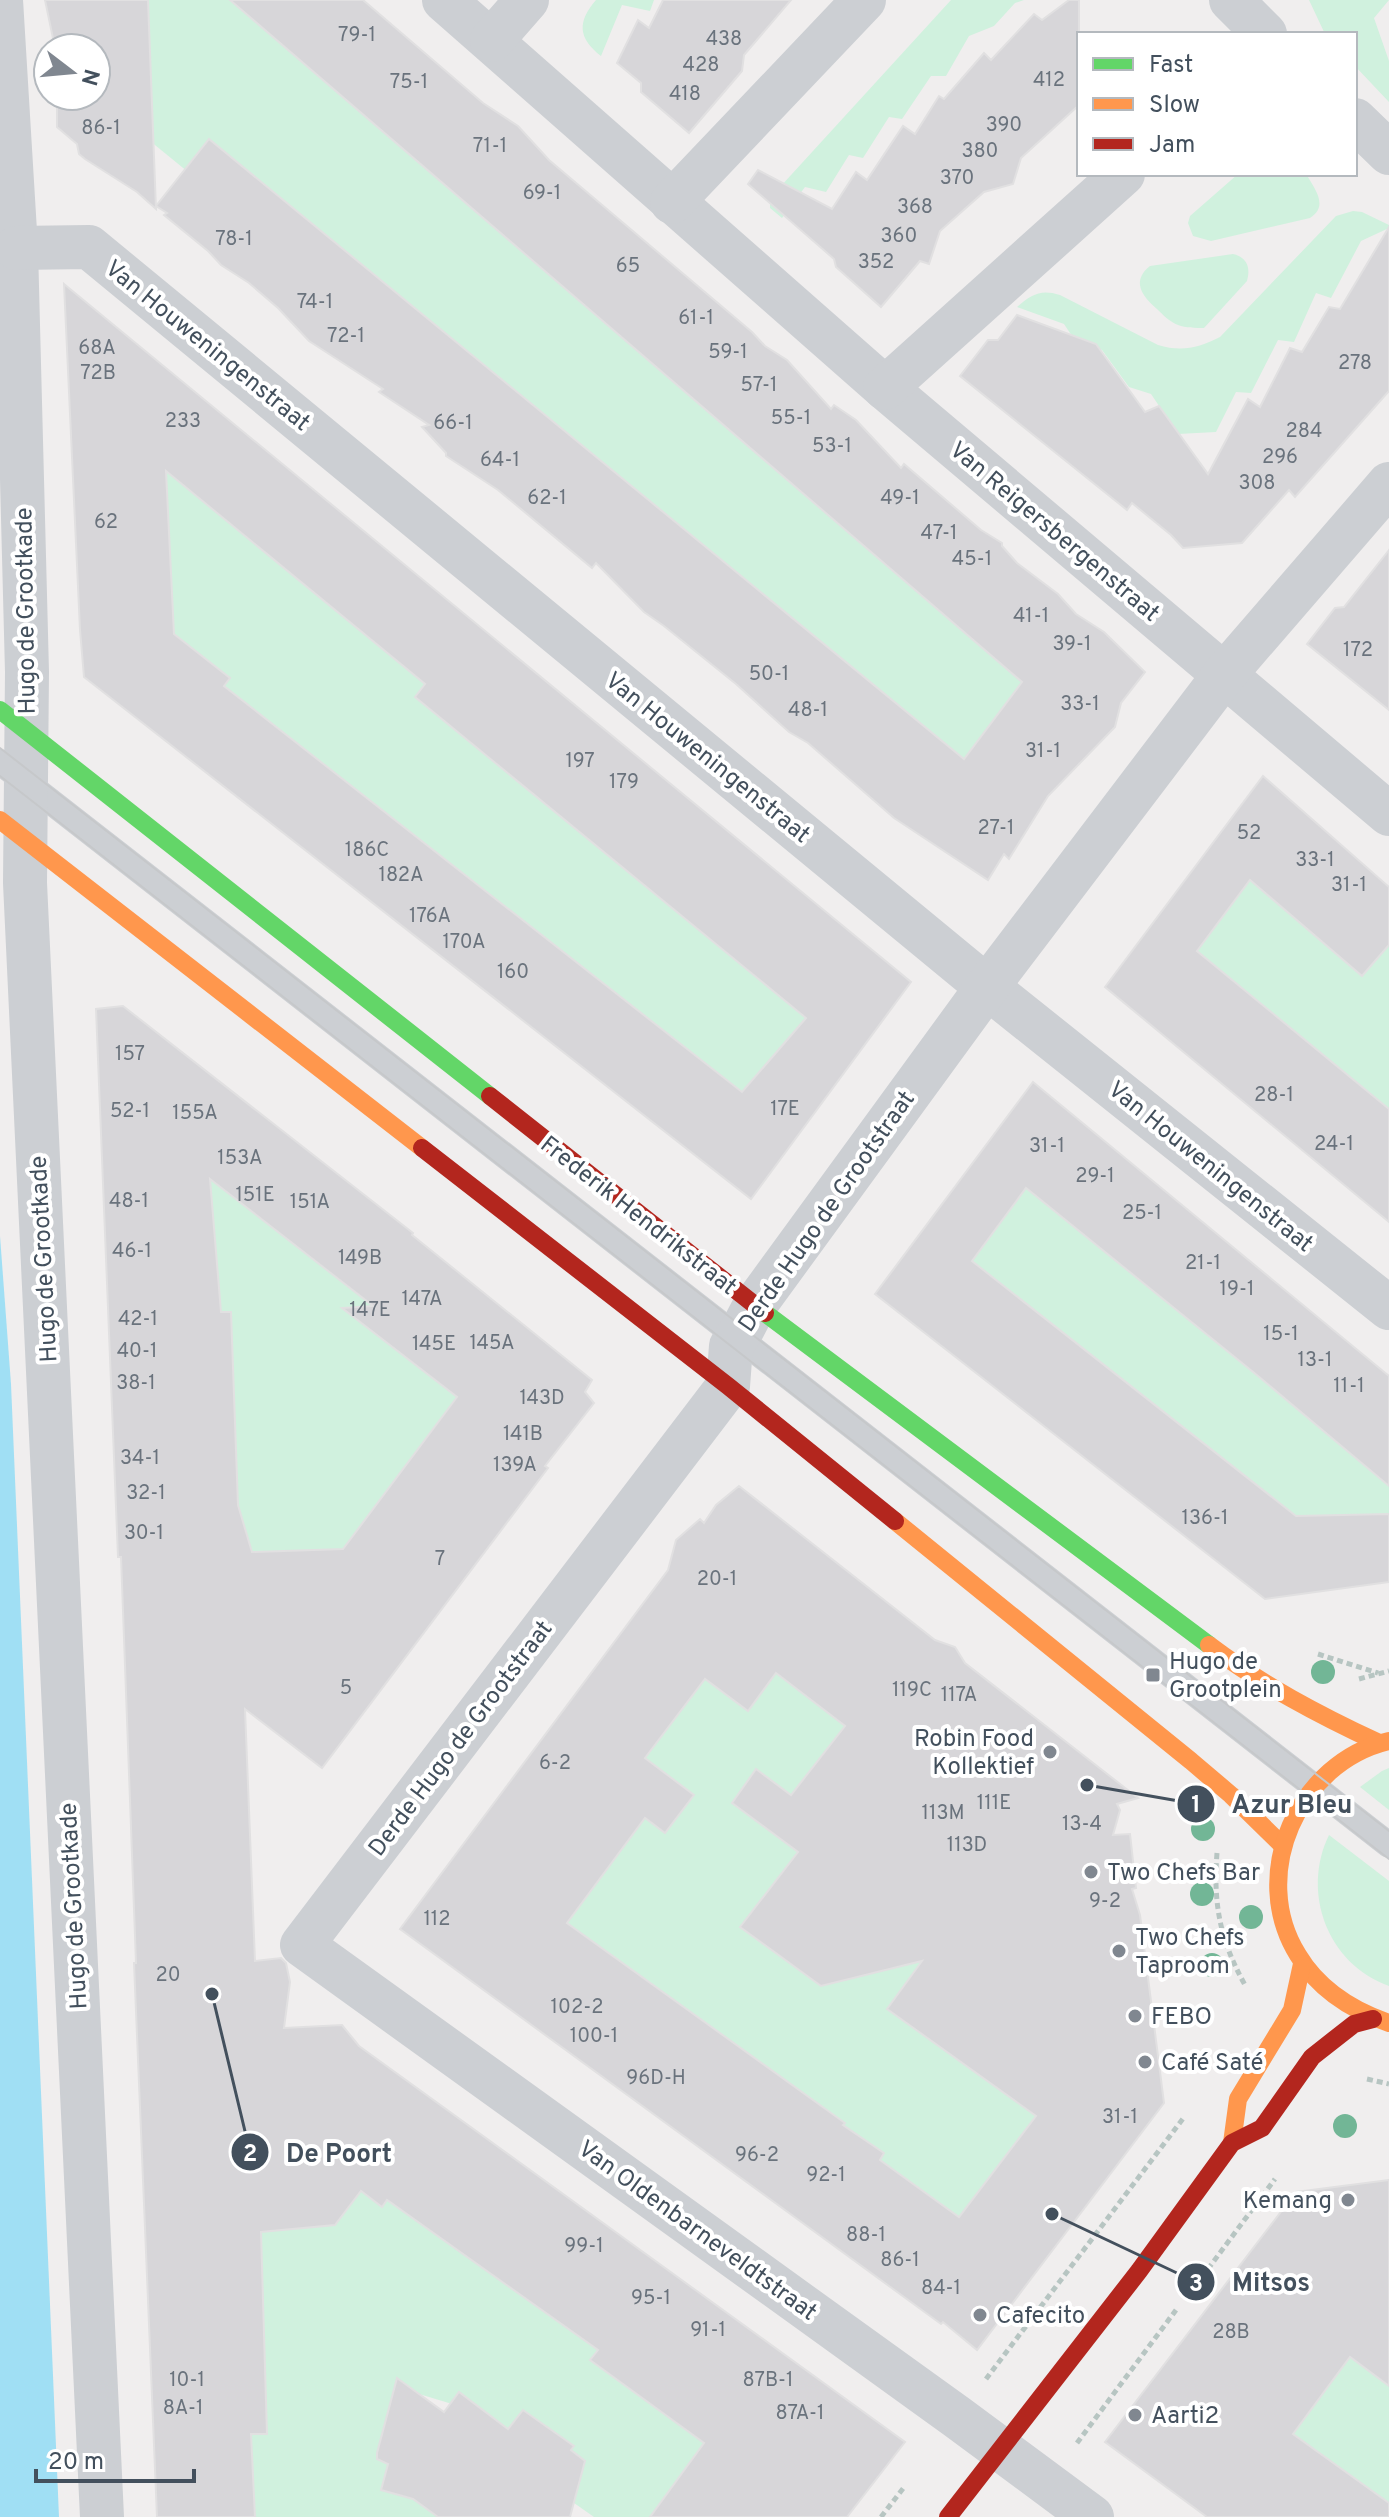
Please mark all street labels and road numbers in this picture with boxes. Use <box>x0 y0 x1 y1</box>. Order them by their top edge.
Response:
street label: Van Houweningenstraat <box>98 255 315 439</box>
street label: Van Reigersbergenstraat <box>942 436 1165 629</box>
street label: Hugo de Grootkade <box>10 507 44 715</box>
street label: Van Houweningenstraat <box>598 667 815 851</box>
street label: Van Houweningenstraat <box>1101 1076 1318 1260</box>
street label: Derde Hugo de Grootstraat <box>733 1086 922 1339</box>
street label: Frederik Hendrikstraat <box>534 1131 742 1303</box>
street label: Hugo de Grootkade <box>25 1155 65 1363</box>
street label: Derde Hugo de Grootstraat <box>363 1615 560 1863</box>
street label: Hugo de Grootkade <box>55 1802 95 2010</box>
street label: Van Oldenbarneveldtstraat <box>571 2135 822 2328</box>

